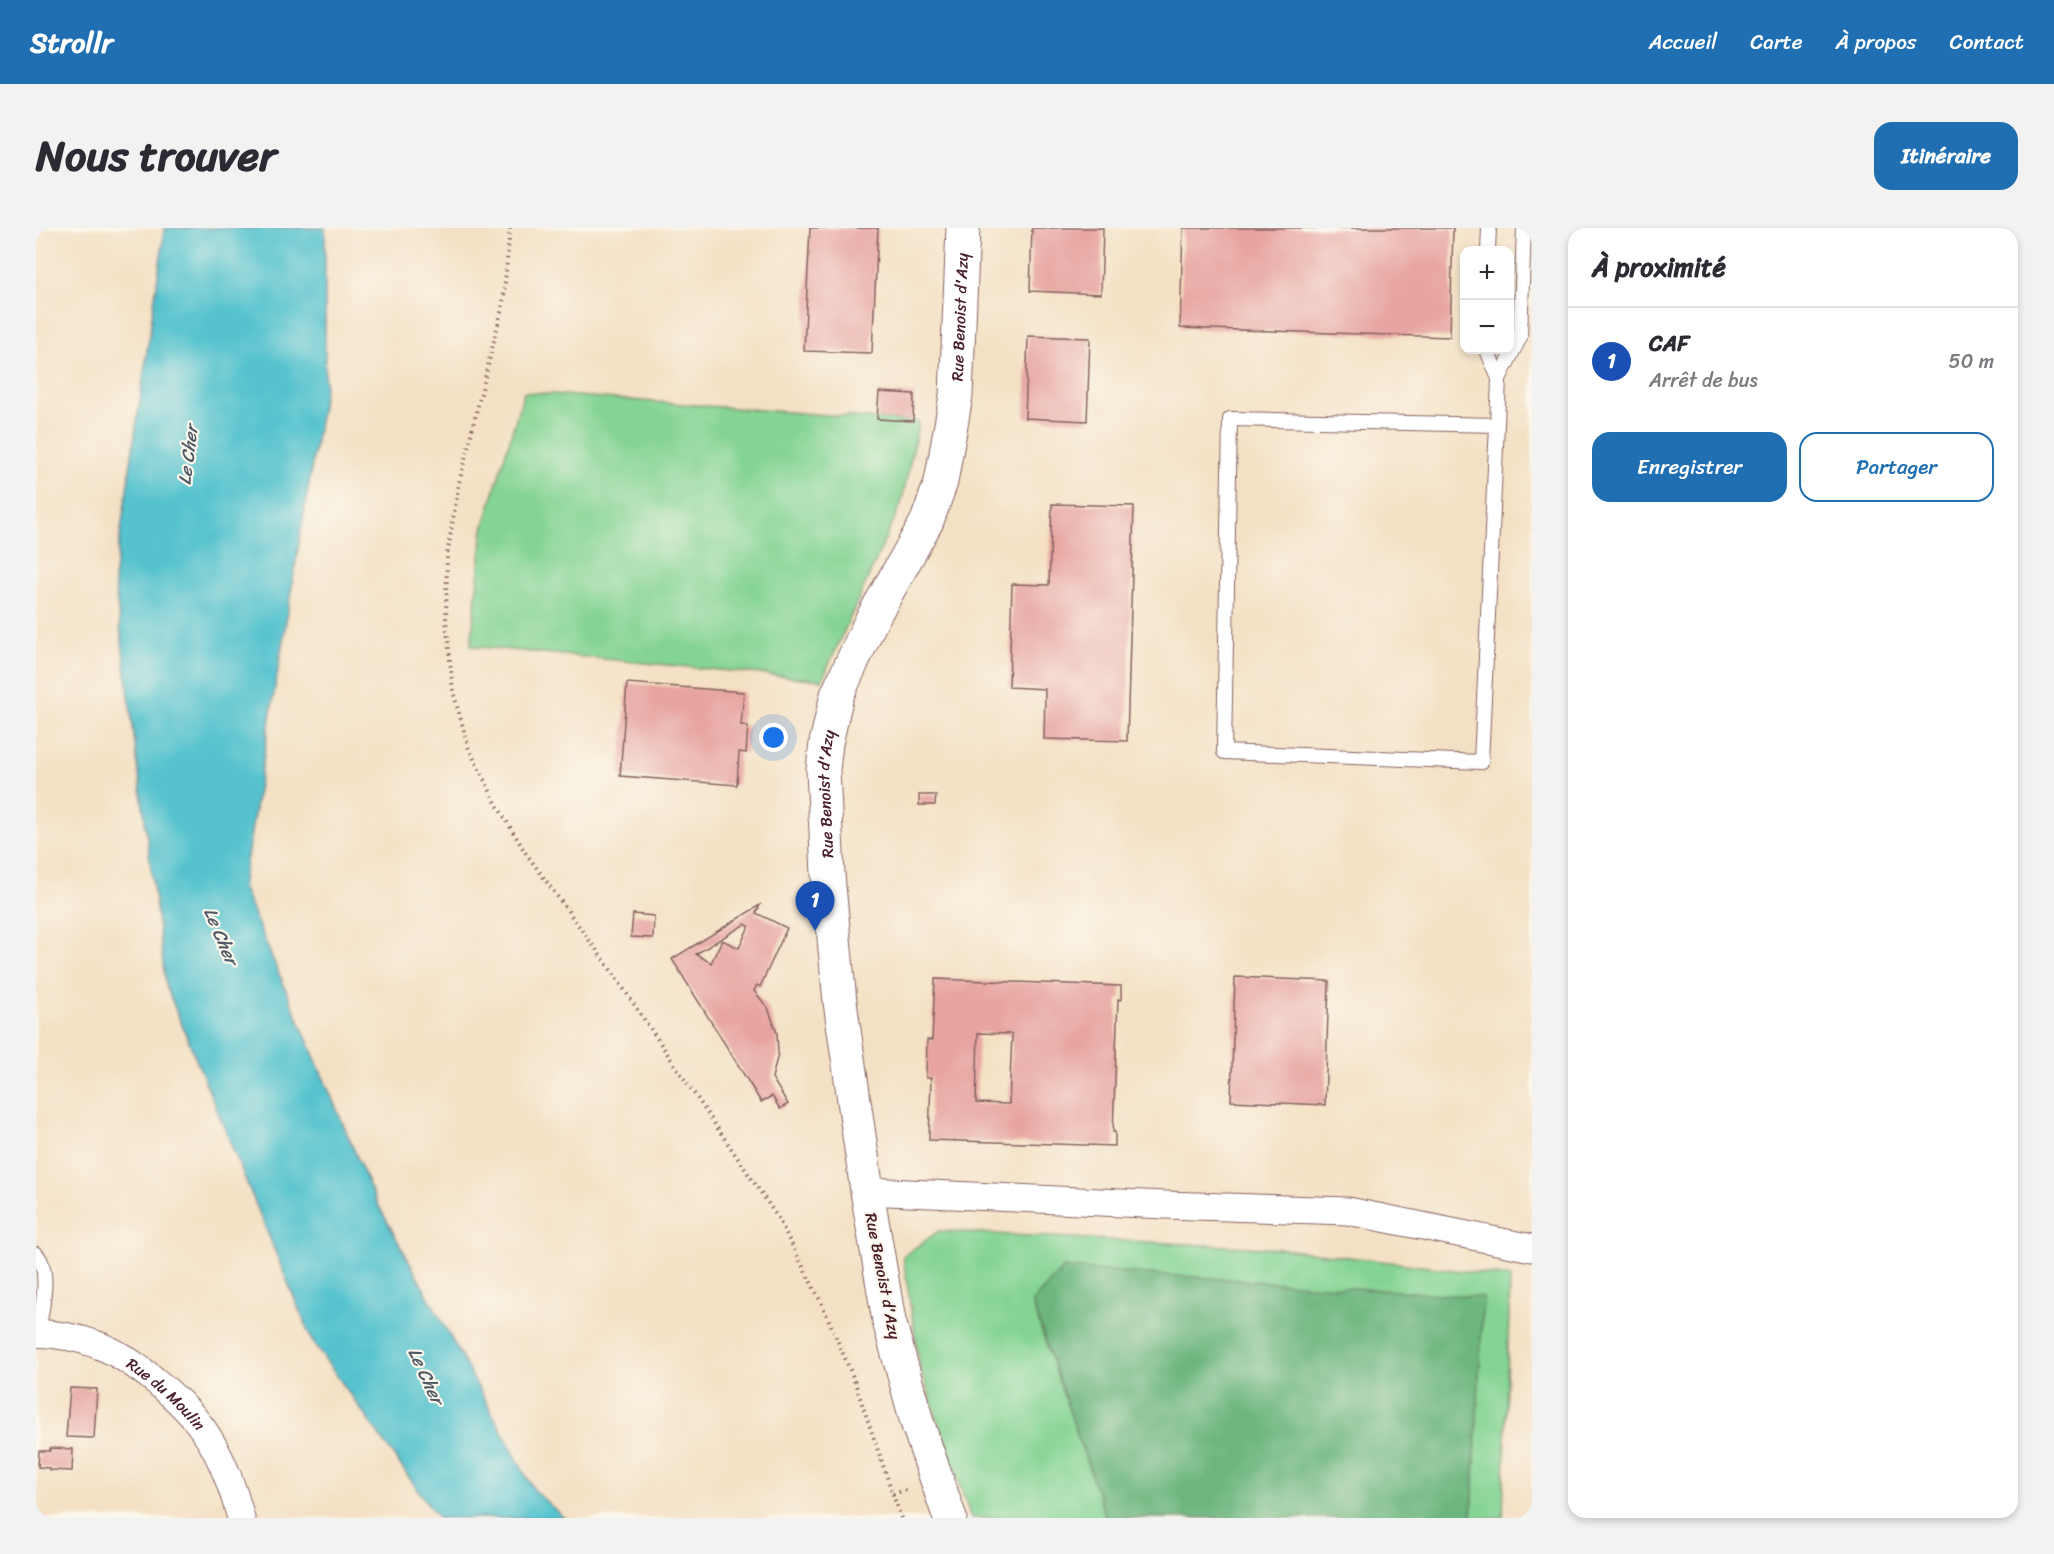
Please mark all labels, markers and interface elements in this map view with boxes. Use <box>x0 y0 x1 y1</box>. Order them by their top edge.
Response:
text: Strollr <box>30 18 113 67</box>
text: Accueil <box>1649 23 1717 61</box>
text: Carte <box>1750 23 1803 61</box>
text: À propos <box>1836 23 1917 61</box>
text: Contact <box>1950 23 2024 61</box>
text: Nous trouver <box>36 119 276 193</box>
button: Itinéraire <box>1874 122 2018 190</box>
text: À proximité <box>1592 244 1726 290</box>
map controls <box>1460 246 1514 354</box>
button: + <box>1460 246 1514 300</box>
street label: Rue Benoist d'Azy <box>942 251 976 382</box>
button: − <box>1460 300 1514 354</box>
text: CAF <box>1649 324 1689 363</box>
text: 1 <box>1607 344 1616 379</box>
text: 50 m <box>1949 344 1994 379</box>
text: Arrêt de bus <box>1649 363 1758 398</box>
water label: Le Cher <box>168 420 208 487</box>
button: Enregistrer <box>1592 432 1787 502</box>
button: Partager <box>1799 432 1994 502</box>
your location <box>759 723 788 752</box>
street label: Rue Benoist d'Azy <box>809 726 843 859</box>
pin: 1 <box>796 882 834 931</box>
water label: Le Cher <box>195 902 249 973</box>
street label: Rue Benoist d'Azy <box>857 1210 910 1343</box>
water label: Le Cher <box>399 1342 455 1413</box>
street label: Rue du Moulin <box>121 1349 214 1437</box>

